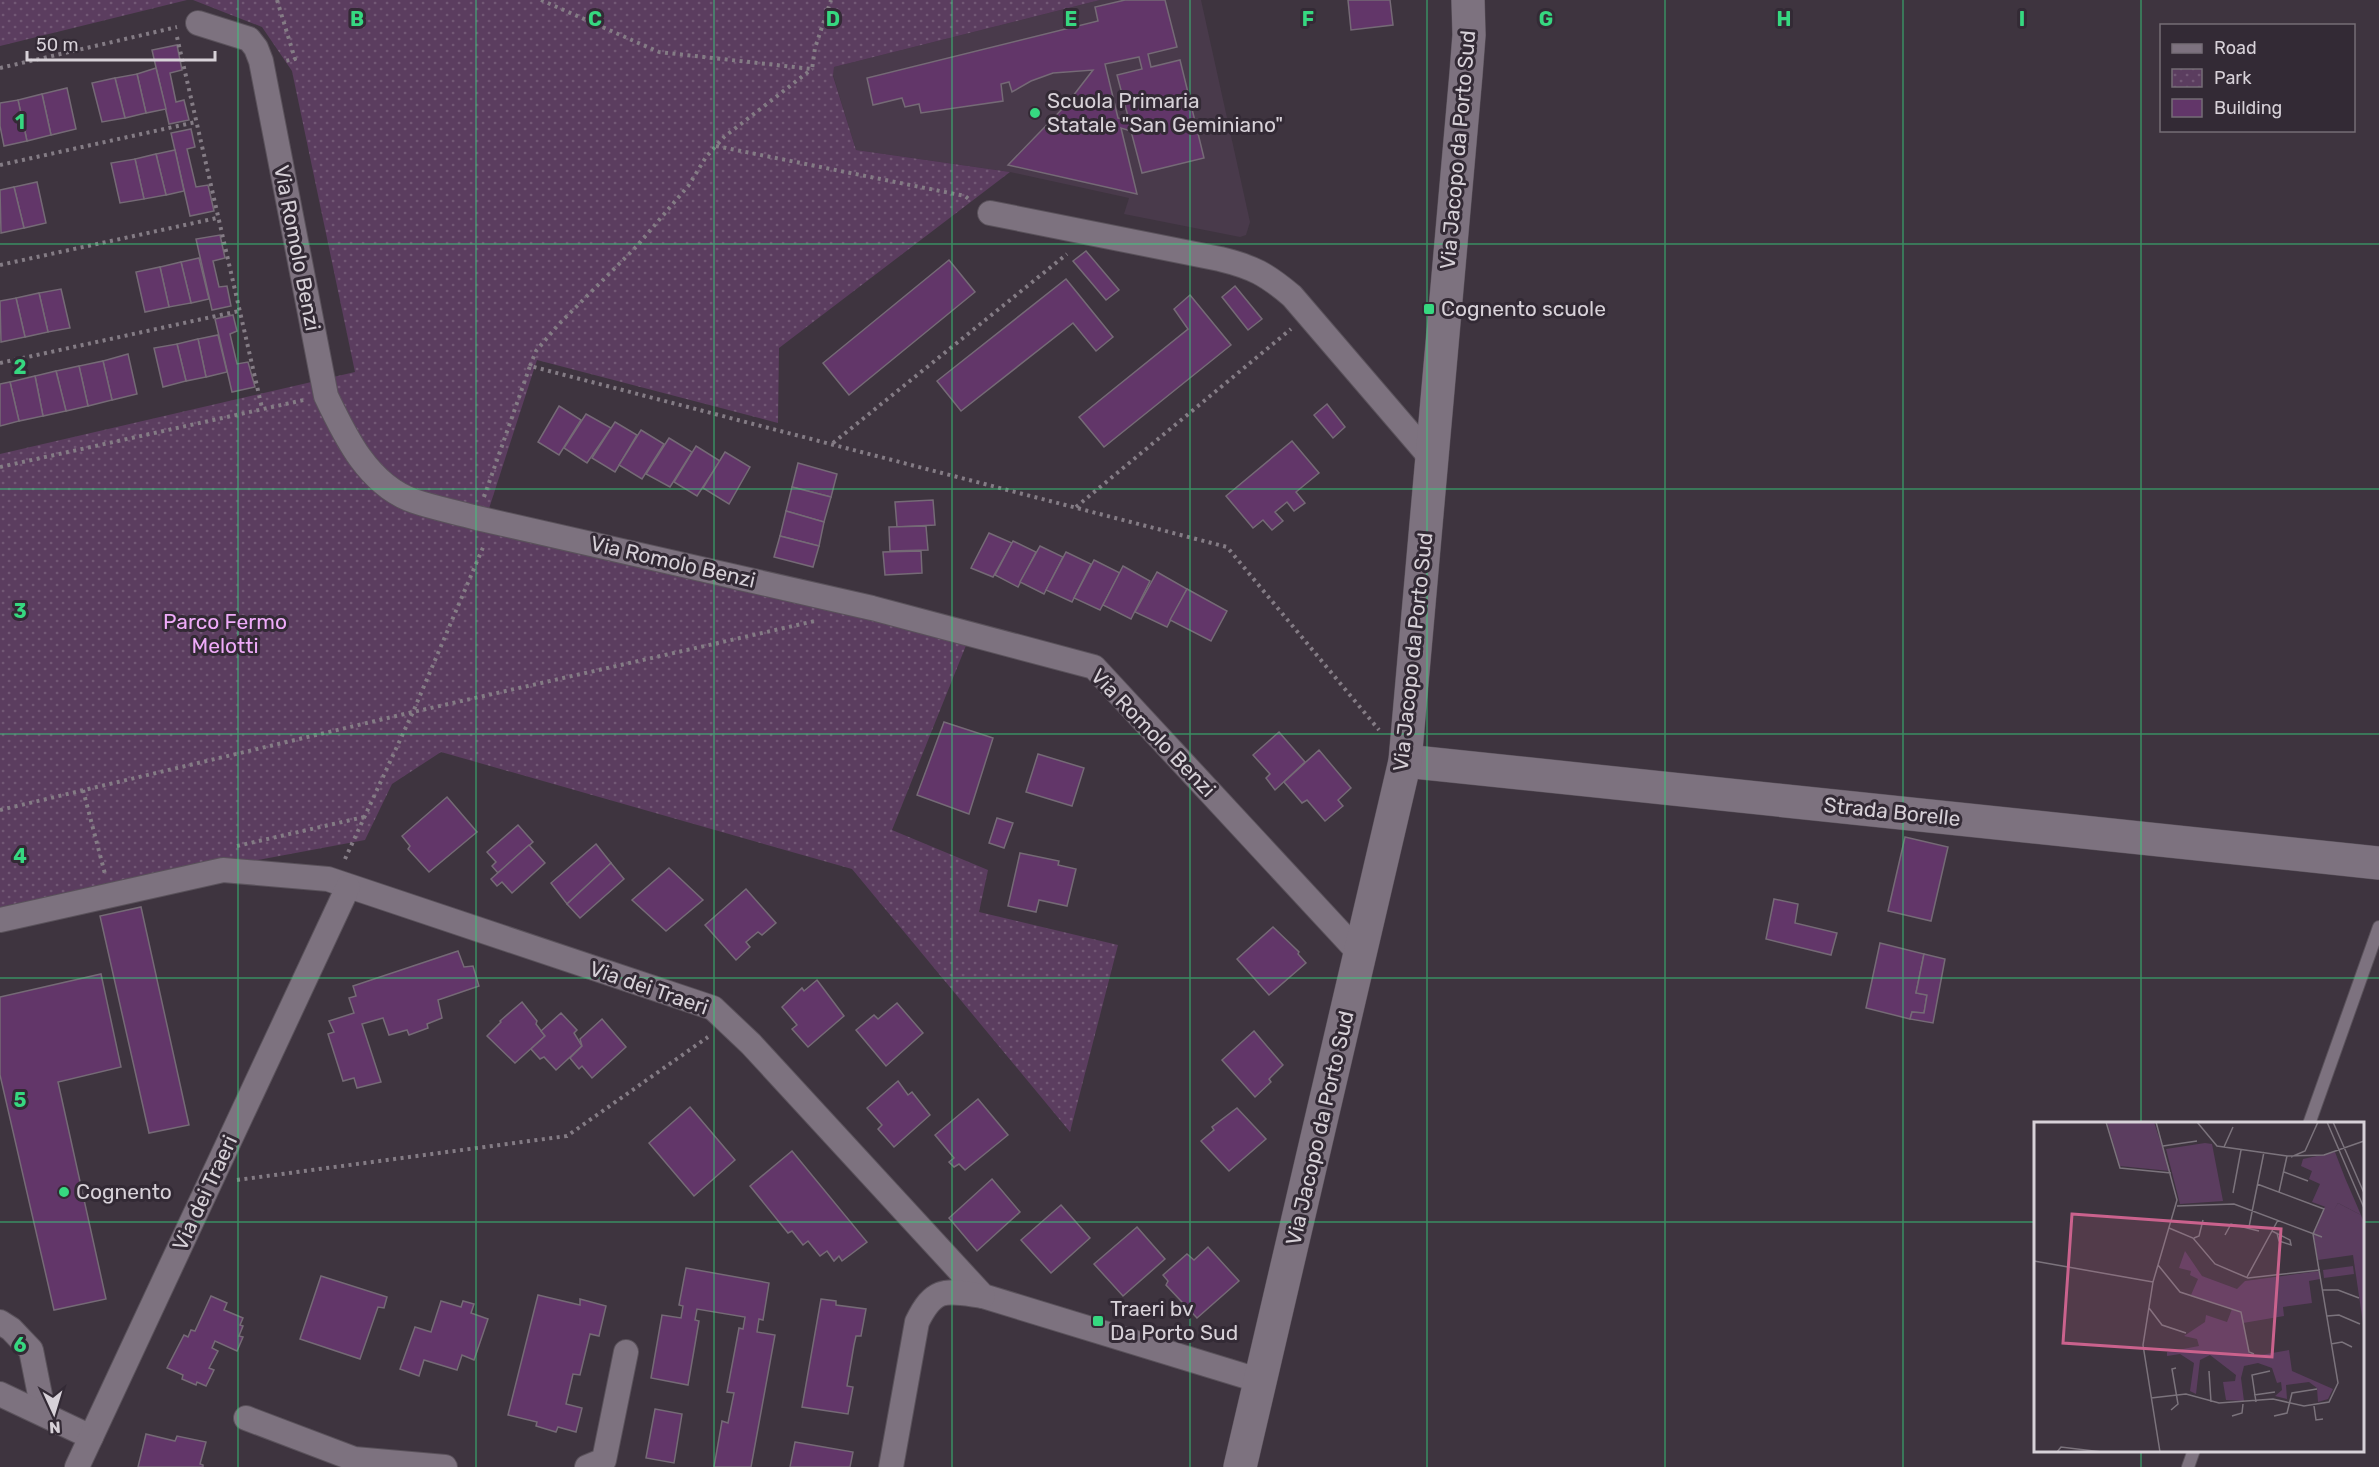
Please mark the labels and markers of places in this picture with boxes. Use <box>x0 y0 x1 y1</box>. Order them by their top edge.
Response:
place label: Scuola Primaria Statale "San Geminiano" <box>1047 88 1283 137</box>
marker: Scuola Primaria Statale "San Geminiano" <box>1028 106 1042 120</box>
place label: Cognento scuole <box>1441 296 1606 321</box>
marker: Cognento scuole <box>1422 302 1436 316</box>
place label: Cognento <box>76 1179 172 1204</box>
marker: Cognento <box>57 1185 71 1199</box>
place label: Traeri bv Da Porto Sud <box>1110 1296 1238 1345</box>
marker: Traeri bv Da Porto Sud <box>1091 1314 1105 1328</box>

